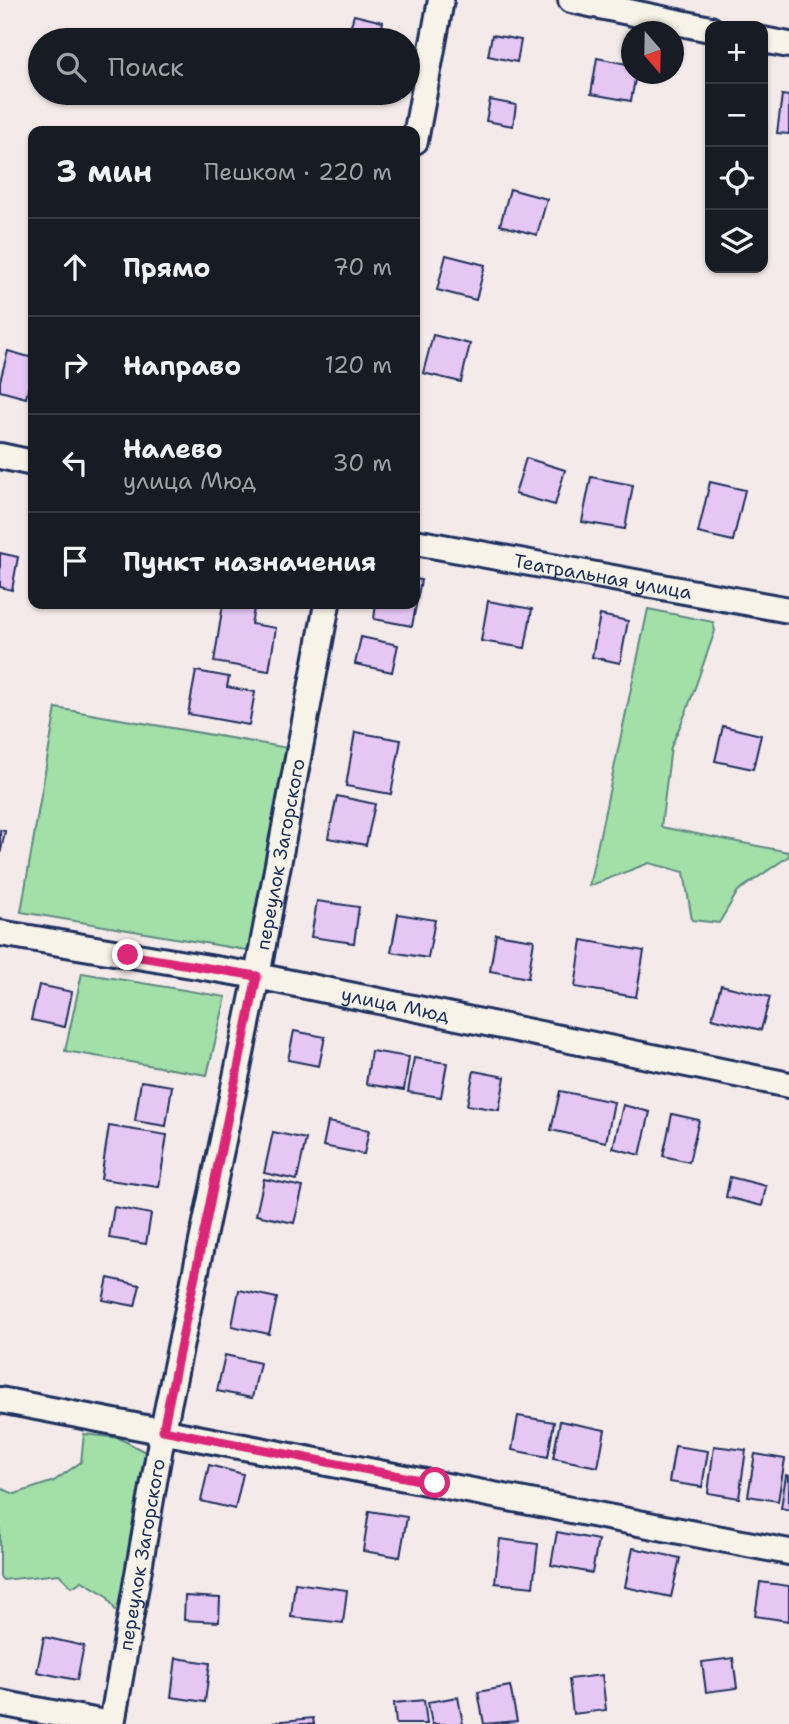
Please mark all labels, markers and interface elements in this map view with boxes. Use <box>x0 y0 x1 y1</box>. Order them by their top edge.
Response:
north arrow <box>621 21 684 84</box>
map controls <box>705 21 768 273</box>
button: + <box>705 21 768 84</box>
search box <box>28 28 420 105</box>
icon: search <box>52 48 90 86</box>
text: Поиск <box>108 49 184 84</box>
button: − <box>705 84 768 147</box>
button: locate <box>705 147 768 210</box>
text: 3 мин <box>56 151 152 192</box>
text: Пешком · 220 m <box>204 157 392 187</box>
button: layers <box>705 210 768 273</box>
icon: ahead <box>56 248 94 286</box>
text: Прямо <box>123 250 211 285</box>
text: 70 m <box>333 252 392 282</box>
icon: right <box>56 346 94 384</box>
text: Направо <box>123 348 241 383</box>
text: 120 m <box>324 350 392 380</box>
text: Налево <box>123 431 223 466</box>
icon: left <box>56 444 94 482</box>
text: 30 m <box>333 448 392 478</box>
text: улица Мюд <box>123 466 256 496</box>
icon: arrive <box>56 542 94 580</box>
text: Пункт назначения <box>123 544 376 579</box>
street label: Театральная улица <box>512 548 694 605</box>
street label: переулок Загорского <box>250 756 310 952</box>
route end <box>112 939 143 970</box>
street label: улица Мюд <box>339 981 452 1028</box>
street label: переулок Загорского <box>112 1457 170 1653</box>
route start <box>419 1467 450 1498</box>

